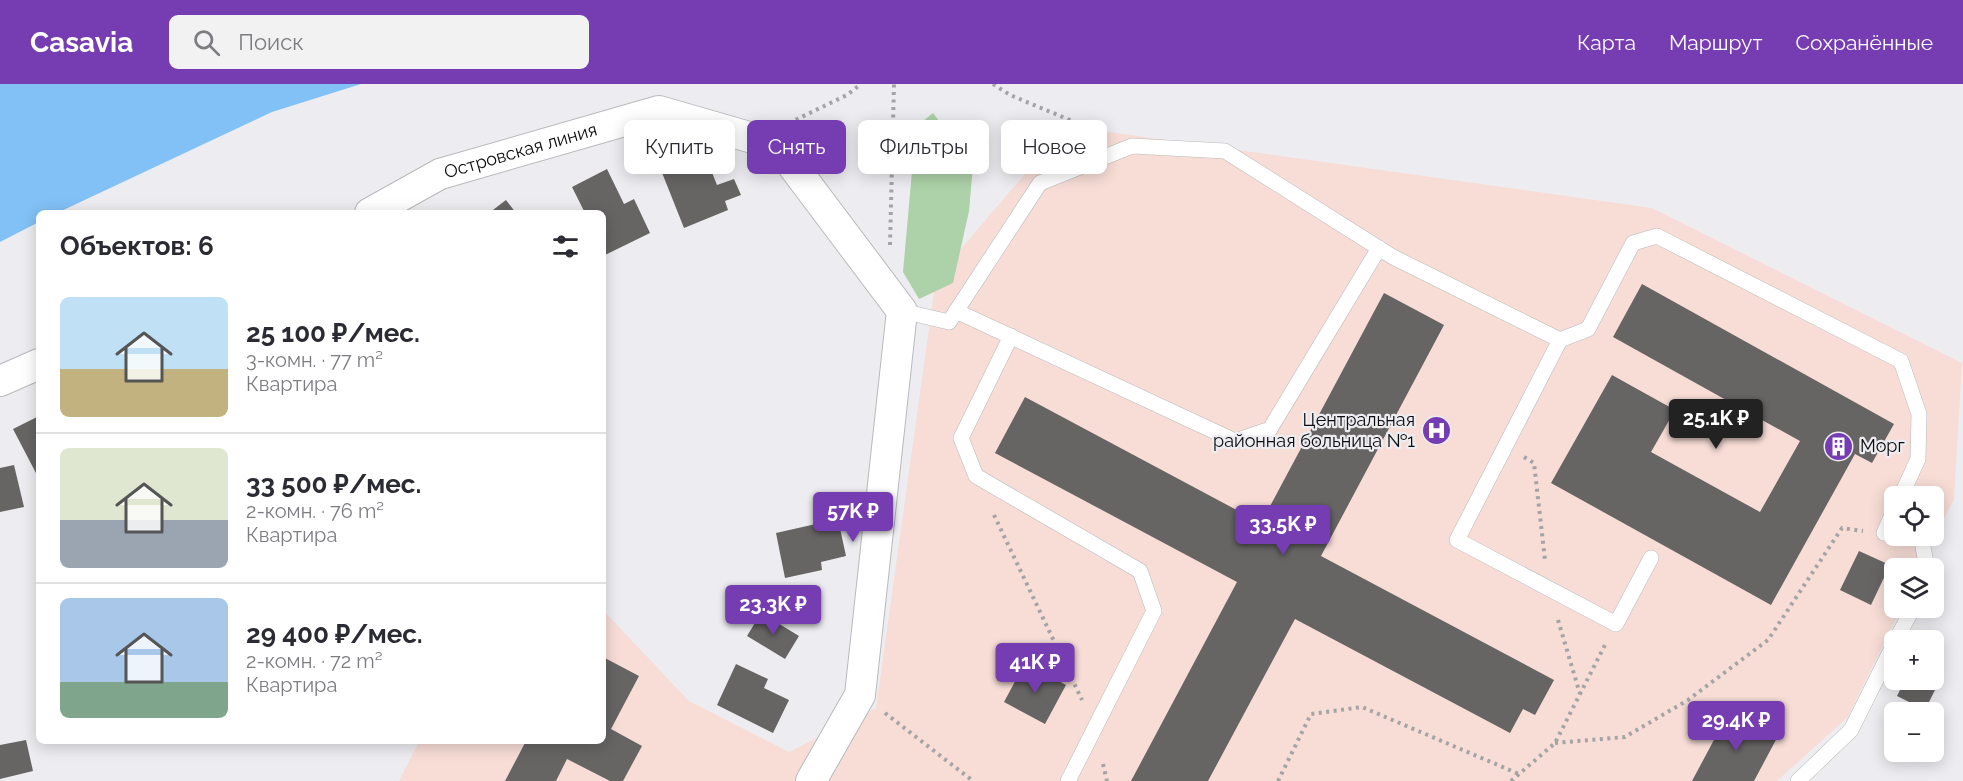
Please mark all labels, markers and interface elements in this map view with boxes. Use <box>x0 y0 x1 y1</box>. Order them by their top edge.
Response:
search box <box>169 15 589 69</box>
text: Casavia <box>30 26 133 59</box>
icon: search <box>190 26 223 59</box>
text: Поиск <box>238 29 304 55</box>
text: Карта <box>1577 30 1636 55</box>
text: Маршрут <box>1669 30 1762 55</box>
text: Сохранённые <box>1795 30 1933 55</box>
street label: Островская линия <box>442 118 599 182</box>
chip: Купить <box>624 120 735 174</box>
chip: Снять <box>747 120 846 174</box>
chip: Фильтры <box>858 120 989 174</box>
chip: Новое <box>1001 120 1107 174</box>
icon: filters <box>549 230 582 263</box>
text: Объектов: 6 <box>60 231 214 261</box>
text: 25 100 ₽/мес. <box>246 318 420 348</box>
icon: home <box>108 321 180 393</box>
text: 3-комн. · 77 m² <box>246 348 383 372</box>
text: Квартира <box>246 372 337 396</box>
pin: 25.1K ₽ <box>1661 399 1771 450</box>
text: 25.1K ₽ <box>1683 406 1749 430</box>
place label: Центральная районная больница №1 <box>1213 409 1415 451</box>
hospital icon: Центральная районная больница №1 <box>1420 414 1452 446</box>
building icon: Морг <box>1823 430 1855 462</box>
place label: Морг <box>1860 435 1905 456</box>
text: 33 500 ₽/мес. <box>246 469 421 499</box>
icon: home <box>108 472 180 544</box>
map controls <box>1884 486 1944 762</box>
button: locate <box>1884 486 1944 546</box>
pin: 57K ₽ <box>811 492 895 543</box>
text: 2-комн. · 76 m² <box>246 499 384 523</box>
text: 57K ₽ <box>827 499 879 523</box>
pin: 33.5K ₽ <box>1228 505 1338 556</box>
text: 33.5K ₽ <box>1249 512 1317 536</box>
text: Квартира <box>246 523 337 547</box>
button: layers <box>1884 558 1944 618</box>
pin: 23.3K ₽ <box>718 585 828 636</box>
text: 23.3K ₽ <box>739 592 807 616</box>
text: 29 400 ₽/мес. <box>246 619 423 649</box>
icon: home <box>108 622 180 694</box>
button: + <box>1884 630 1944 690</box>
pin: 41K ₽ <box>993 643 1077 694</box>
text: 2-комн. · 72 m² <box>246 649 382 673</box>
text: 41K ₽ <box>1010 650 1060 674</box>
text: Квартира <box>246 673 337 697</box>
pin: 29.4K ₽ <box>1681 701 1791 752</box>
button: − <box>1884 702 1944 762</box>
text: 29.4K ₽ <box>1702 708 1770 732</box>

